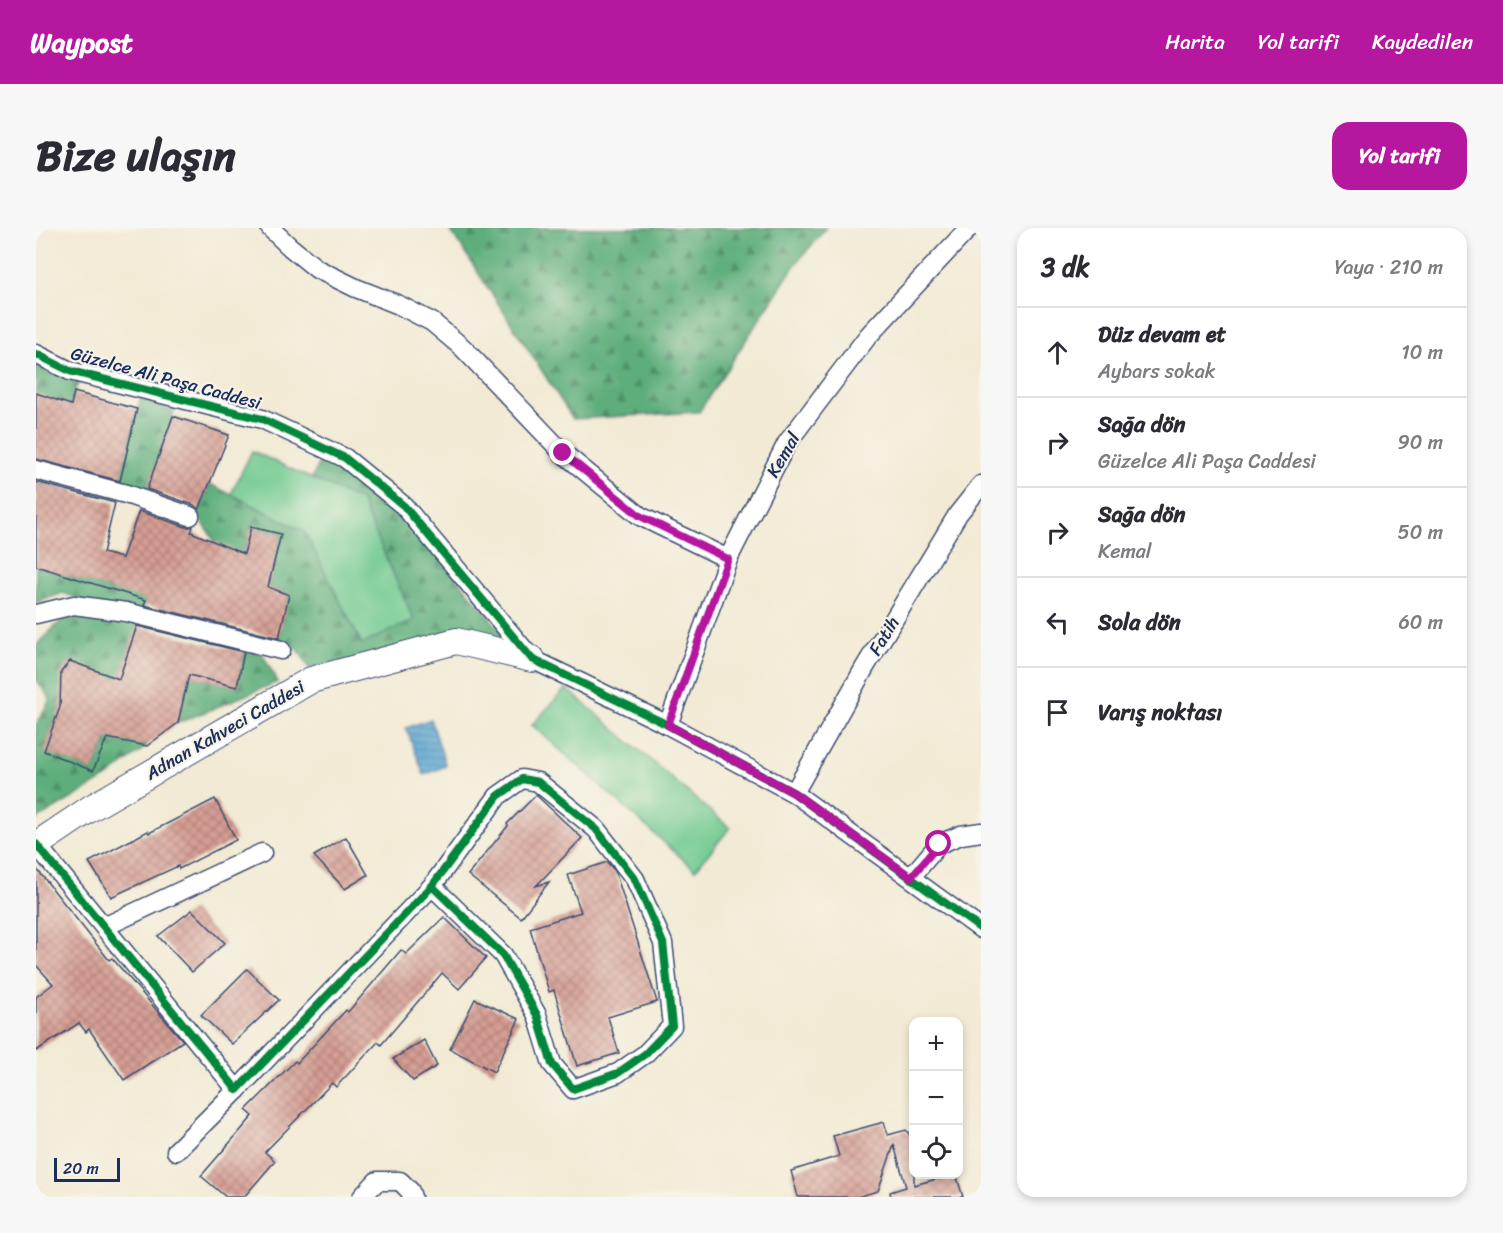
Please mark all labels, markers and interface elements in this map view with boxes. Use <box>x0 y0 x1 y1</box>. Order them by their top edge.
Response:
text: Waypost <box>30 18 133 67</box>
text: Harita <box>1165 23 1225 61</box>
text: Yol tarifi <box>1258 23 1339 61</box>
text: Kaydedilen <box>1372 23 1473 61</box>
text: Bize ulaşın <box>36 119 236 193</box>
button: Yol tarifi <box>1332 122 1467 190</box>
text: 3 dk <box>1041 244 1090 290</box>
text: Yaya · 210 m <box>1335 250 1443 285</box>
text: Düz devam et <box>1098 315 1226 354</box>
text: 10 m <box>1401 335 1443 370</box>
icon: ahead <box>1041 336 1074 369</box>
street label: Güzelce Ali Paşa Caddesi <box>67 337 266 419</box>
text: Aybars sokak <box>1098 354 1215 389</box>
text: Sağa dön <box>1098 405 1185 444</box>
street label: Kemal <box>757 425 809 484</box>
text: 90 m <box>1398 425 1443 460</box>
icon: right <box>1041 426 1074 459</box>
route end <box>549 439 575 465</box>
text: Güzelce Ali Paşa Caddesi <box>1098 444 1316 479</box>
text: Sağa dön <box>1098 495 1185 534</box>
text: 50 m <box>1398 515 1443 550</box>
icon: right <box>1041 516 1074 549</box>
text: Kemal <box>1098 534 1152 569</box>
text: Sola dön <box>1098 603 1181 642</box>
text: 60 m <box>1398 605 1443 640</box>
icon: left <box>1041 606 1074 639</box>
street label: Fatih <box>860 610 908 662</box>
street label: Adnan Kahveci Caddesi <box>138 671 312 789</box>
text: Varış noktası <box>1098 693 1222 732</box>
icon: arrive <box>1041 696 1074 729</box>
route start <box>925 830 951 856</box>
map controls <box>909 1017 963 1179</box>
button: + <box>909 1017 963 1071</box>
button: − <box>909 1071 963 1125</box>
button: locate <box>909 1125 963 1179</box>
text: 20 m <box>63 1154 99 1183</box>
scale bar <box>54 1155 120 1182</box>

